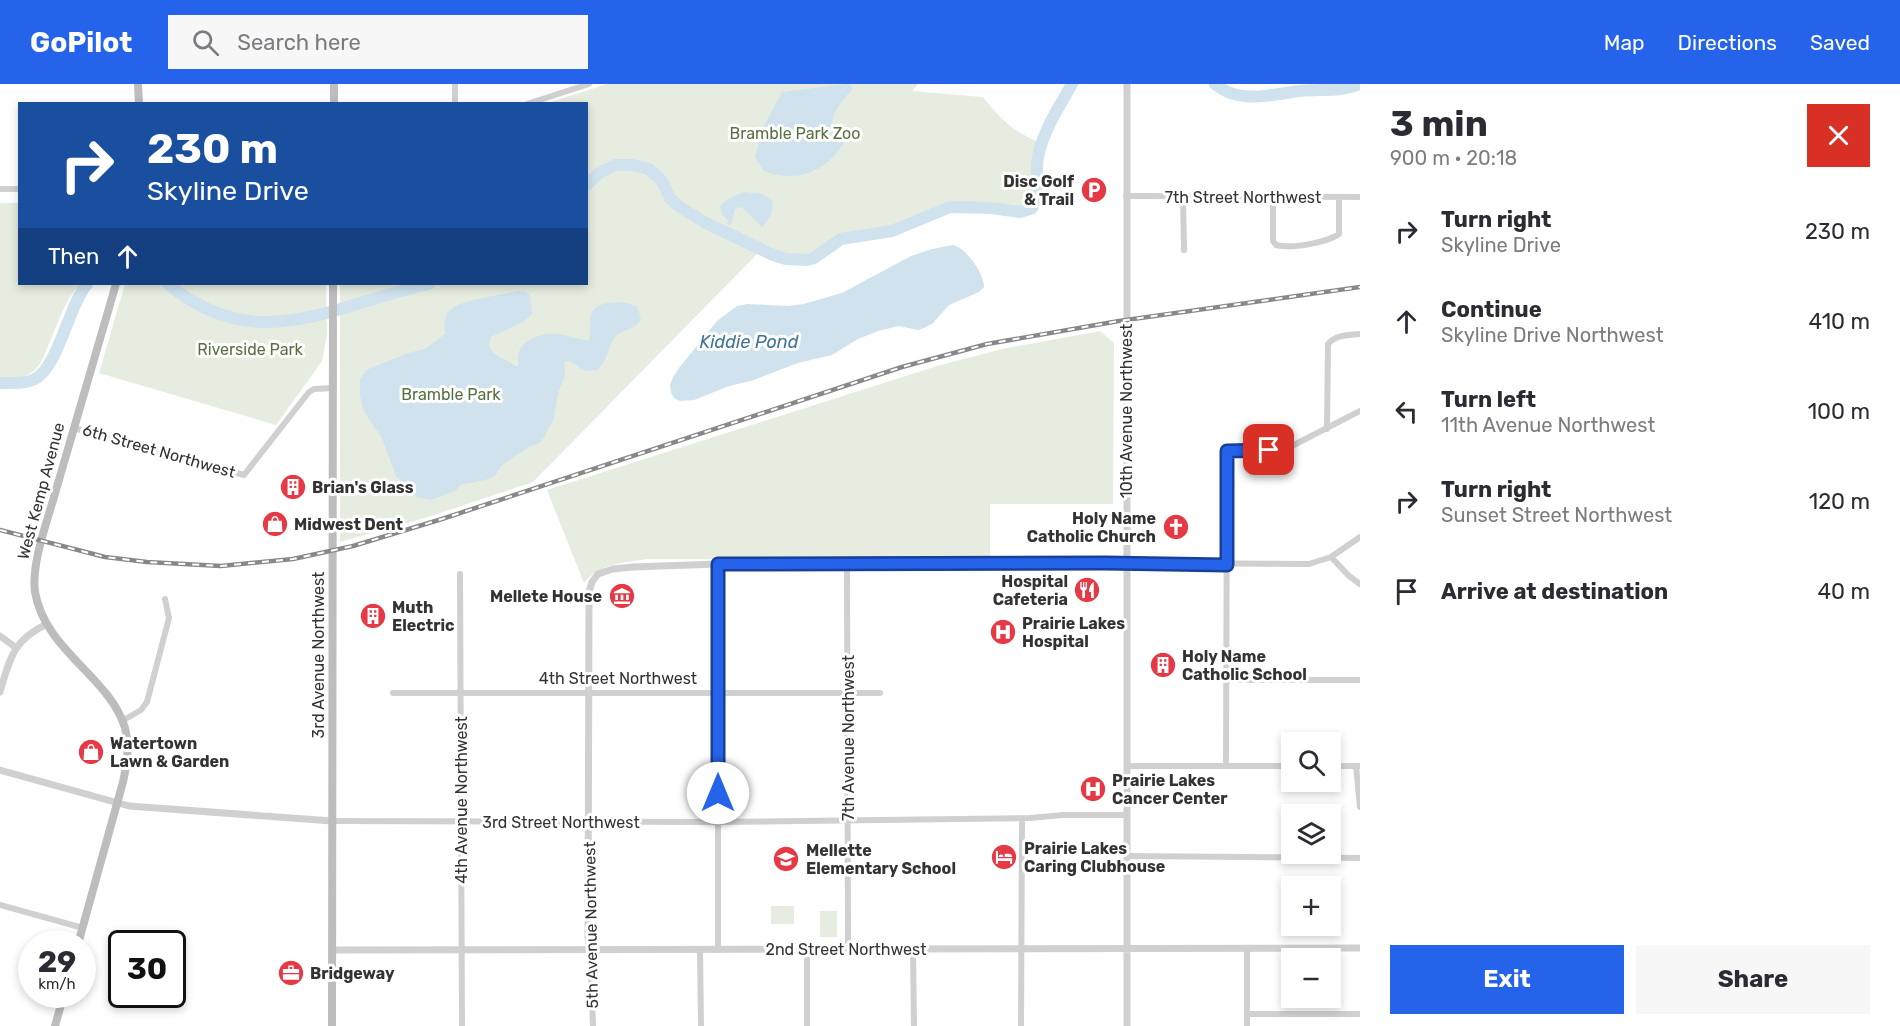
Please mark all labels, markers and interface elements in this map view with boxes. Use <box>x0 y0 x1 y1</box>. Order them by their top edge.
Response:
search box <box>168 15 588 69</box>
text: GoPilot <box>30 26 132 59</box>
icon: search <box>189 26 222 59</box>
text: Search here <box>237 29 361 56</box>
text: Map <box>1604 30 1645 55</box>
text: Directions <box>1678 30 1777 55</box>
text: Saved <box>1810 30 1870 55</box>
text: 3 min <box>1390 102 1488 145</box>
button: close <box>1807 104 1870 167</box>
text: 230 m <box>147 124 278 174</box>
park label: Bramble Park Zoo <box>730 124 860 143</box>
icon: right <box>48 126 126 204</box>
text: 900 m · 20:18 <box>1390 146 1517 170</box>
place label: Disc Golf & Trail <box>1003 172 1075 209</box>
text: Skyline Drive <box>147 175 309 207</box>
parking icon: Disc Golf & Trail <box>1079 175 1109 205</box>
street label: 7th Street Northwest <box>1165 188 1321 207</box>
text: Turn right <box>1441 206 1551 233</box>
icon: right <box>1390 215 1423 248</box>
text: 230 m <box>1805 218 1870 245</box>
text: Skyline Drive <box>1441 233 1561 257</box>
icon: ahead <box>111 240 144 273</box>
text: Then <box>48 243 99 270</box>
text: Continue <box>1441 296 1542 323</box>
icon: ahead <box>1390 305 1423 338</box>
text: 410 m <box>1808 308 1870 335</box>
text: Skyline Drive Northwest <box>1441 323 1664 347</box>
street label: 10th Avenue Northwest <box>1117 324 1136 498</box>
water label: Kiddie Pond <box>700 331 799 353</box>
park label: Riverside Park <box>197 340 304 359</box>
park label: Bramble Park <box>401 385 501 404</box>
text: Turn left <box>1441 386 1536 413</box>
icon: left <box>1390 395 1423 428</box>
text: 100 m <box>1808 398 1870 425</box>
text: 11th Avenue Northwest <box>1441 413 1655 437</box>
street label: West Kemp Avenue <box>14 420 68 562</box>
street label: 6th Street Northwest <box>80 420 238 482</box>
pin <box>1243 424 1294 475</box>
icon: arrive <box>1252 433 1285 466</box>
building icon: Brian's Glass <box>278 472 308 502</box>
text: Turn right <box>1441 476 1551 503</box>
place label: Brian's Glass <box>312 478 414 497</box>
icon: right <box>1390 485 1423 518</box>
text: 120 m <box>1809 488 1870 515</box>
text: Sunset Street Northwest <box>1441 503 1672 527</box>
shop icon: Midwest Dent <box>260 509 290 539</box>
place label: Holy Name Catholic Church <box>1027 509 1156 546</box>
church icon: Holy Name Catholic Church <box>1161 512 1191 542</box>
place label: Midwest Dent <box>294 515 403 534</box>
street label: 3rd Avenue Northwest <box>309 572 328 738</box>
place label: Hospital Cafeteria <box>993 572 1068 609</box>
restaurant icon: Hospital Cafeteria <box>1072 575 1102 605</box>
icon: arrive <box>1390 575 1423 608</box>
text: Arrive at destination <box>1441 578 1668 605</box>
text: 40 m <box>1817 578 1870 605</box>
museum icon: Mellete House <box>607 581 637 611</box>
place label: Mellete House <box>490 587 602 606</box>
place label: Muth Electric <box>392 598 455 635</box>
building icon: Muth Electric <box>358 601 388 631</box>
place label: Prairie Lakes Hospital <box>1022 614 1125 651</box>
hospital icon: Prairie Lakes Hospital <box>988 617 1018 647</box>
place label: Holy Name Catholic School <box>1182 647 1307 684</box>
building icon: Holy Name Catholic School <box>1148 650 1178 680</box>
street label: 7th Avenue Northwest <box>839 655 858 821</box>
street label: 4th Street Northwest <box>539 669 697 688</box>
street label: 4th Avenue Northwest <box>452 716 471 884</box>
map controls <box>1281 732 1341 1008</box>
button: search <box>1281 732 1341 792</box>
place label: Watertown Lawn & Garden <box>110 734 229 771</box>
shop icon: Watertown Lawn & Garden <box>76 737 106 767</box>
position arrow <box>686 761 750 825</box>
place label: Prairie Lakes Cancer Center <box>1112 771 1228 808</box>
hospital icon: Prairie Lakes Cancer Center <box>1078 774 1108 804</box>
button: layers <box>1281 804 1341 864</box>
street label: 3rd Street Northwest <box>482 813 640 832</box>
place label: Prairie Lakes Caring Clubhouse <box>1024 839 1165 876</box>
street label: 5th Avenue Northwest <box>580 841 602 1009</box>
place label: Mellette Elementary School <box>806 841 956 878</box>
hotel icon: Prairie Lakes Caring Clubhouse <box>989 842 1019 872</box>
school or university icon: Mellette Elementary School <box>771 844 801 874</box>
button: + <box>1281 876 1341 936</box>
speed limit sign: 30 <box>108 930 186 1008</box>
street label: 2nd Street Northwest <box>766 940 926 959</box>
text: 29 <box>38 944 76 980</box>
button: Exit <box>1390 945 1624 1014</box>
button: Share <box>1636 945 1870 1014</box>
button: − <box>1281 948 1341 1008</box>
office icon: Bridgeway <box>276 958 306 988</box>
place label: Bridgeway <box>310 964 395 983</box>
text: km/h <box>38 975 76 993</box>

